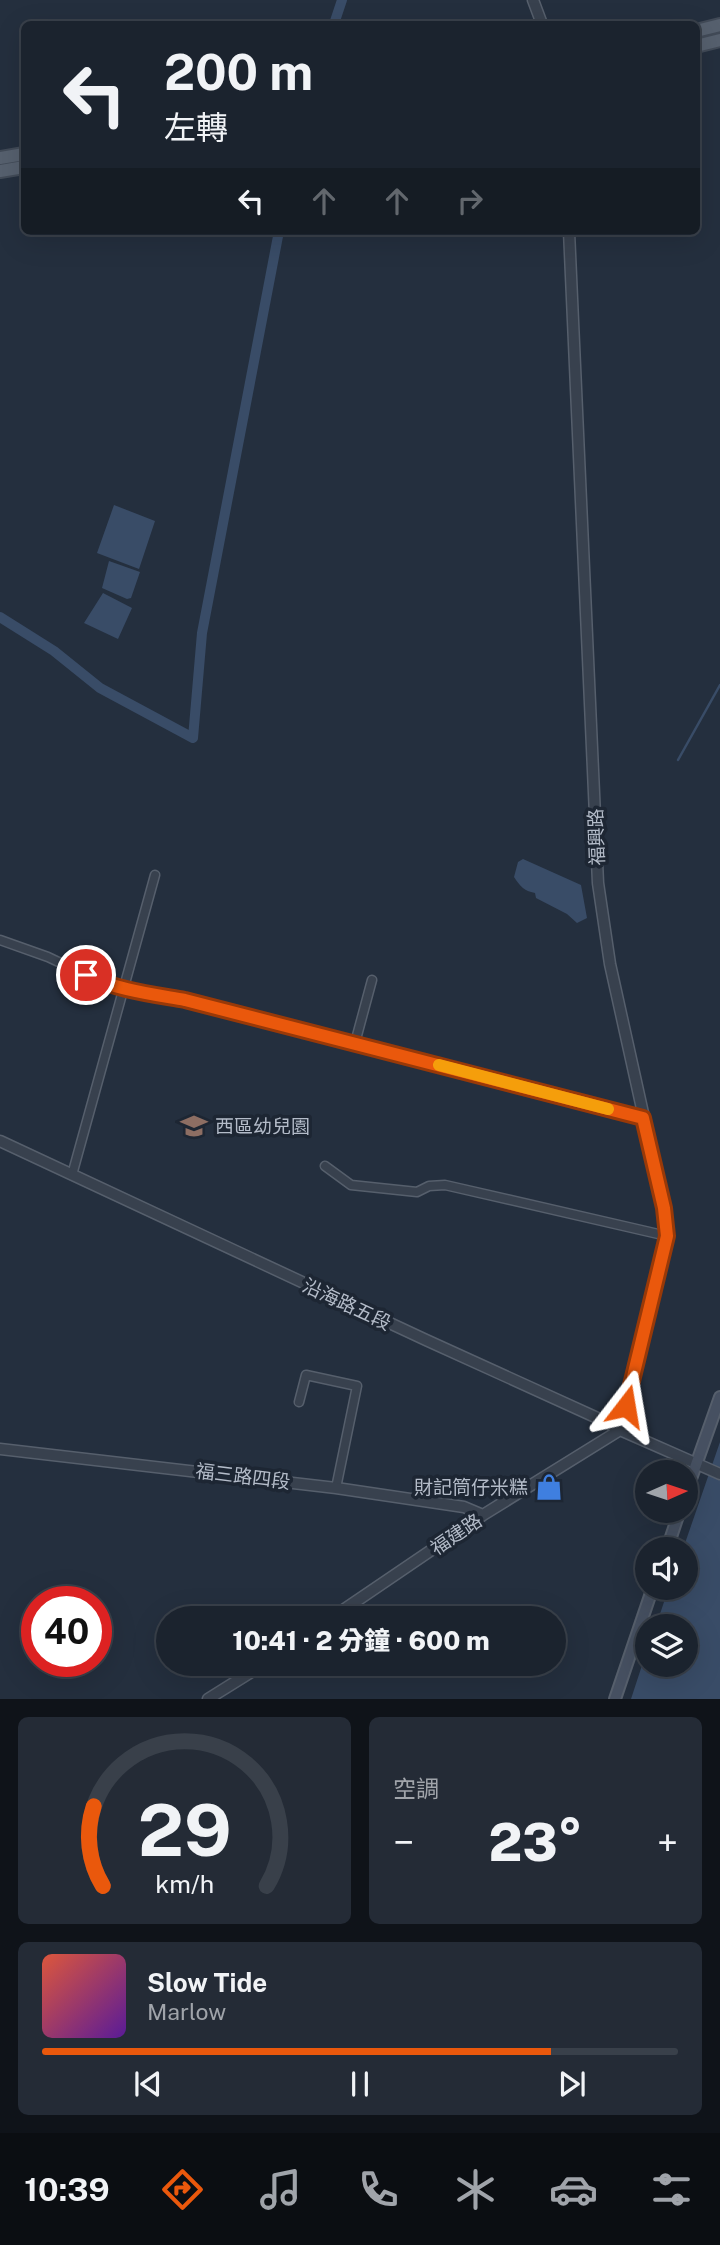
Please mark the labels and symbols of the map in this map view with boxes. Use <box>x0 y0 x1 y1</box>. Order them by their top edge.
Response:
street label: 福興路 <box>584 808 608 866</box>
pin <box>56 945 116 1005</box>
school or university icon: 西區幼兒園 <box>179 1111 209 1141</box>
place label: 西區幼兒園 <box>215 1115 310 1137</box>
street label: 沿海路五段 <box>299 1274 395 1334</box>
position arrow <box>589 1369 663 1443</box>
street label: 福三路四段 <box>195 1459 291 1493</box>
north arrow <box>635 1460 698 1522</box>
shop icon: 財記筒仔米糕 <box>534 1472 564 1502</box>
place label: 財記筒仔米糕 <box>414 1476 528 1498</box>
street label: 福建路 <box>426 1509 486 1559</box>
speed limit sign: 40 <box>21 1586 112 1677</box>

